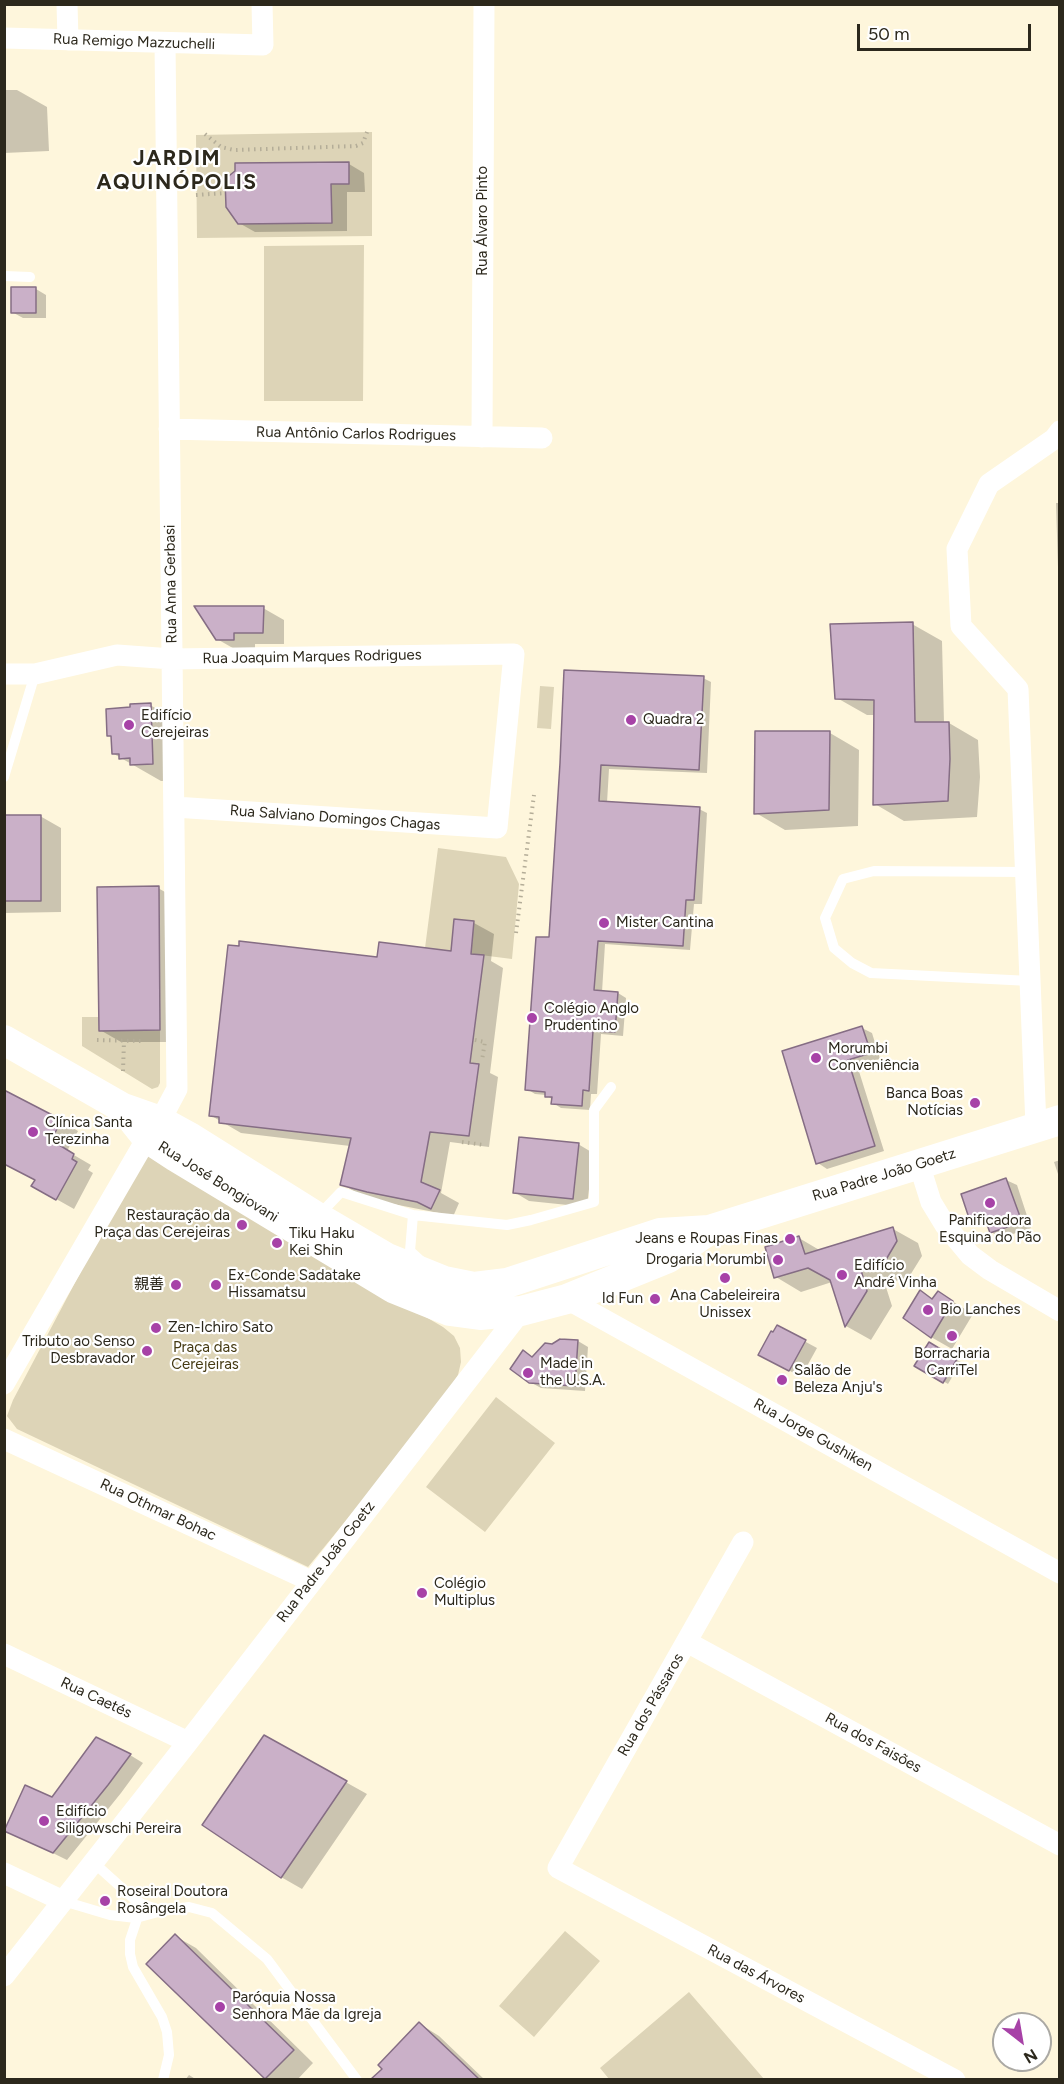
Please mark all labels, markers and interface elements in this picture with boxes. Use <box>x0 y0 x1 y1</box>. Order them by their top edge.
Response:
scale bar <box>860 12 1034 50</box>
text: 50 m <box>868 23 910 45</box>
street label: Rua Remigo Mazzuchelli <box>53 30 215 54</box>
district label: JARDIM AQUINÓPOLIS <box>97 146 257 196</box>
street label: Rua Álvaro Pinto <box>474 166 492 276</box>
street label: Rua Antônio Carlos Rodrigues <box>256 423 456 445</box>
street label: Rua Anna Gerbasi <box>161 524 181 644</box>
street label: Rua Joaquim Marques Rodrigues <box>202 646 422 668</box>
place label: Edifício Cerejeiras <box>141 707 209 742</box>
place label: Quadra 2 <box>643 711 704 729</box>
marker: Quadra 2 <box>624 713 638 727</box>
marker: Edifício Cerejeiras <box>122 718 136 732</box>
street label: Rua Salviano Domingos Chagas <box>229 802 441 834</box>
place label: Mister Cantina <box>616 914 714 932</box>
marker: Mister Cantina <box>597 916 611 930</box>
place label: Colégio Anglo Prudentino <box>544 1000 639 1035</box>
marker: Colégio Anglo Prudentino <box>525 1011 539 1025</box>
place label: Morumbi Conveniência <box>828 1040 919 1075</box>
marker: Morumbi Conveniência <box>809 1051 823 1065</box>
place label: Banca Boas Notícias <box>886 1085 963 1120</box>
marker: Banca Boas Notícias <box>968 1096 982 1110</box>
place label: Clínica Santa Terezinha <box>45 1114 132 1149</box>
marker: Clínica Santa Terezinha <box>26 1125 40 1139</box>
street label: Rua José Bongiovani <box>154 1138 282 1226</box>
street label: Rua Padre João Goetz <box>810 1145 958 1205</box>
marker: Panificadora Esquina do Pão <box>983 1196 997 1210</box>
place label: Restauração da Praça das Cerejeiras <box>94 1207 230 1242</box>
place label: Panificadora Esquina do Pão <box>939 1212 1041 1247</box>
marker: Restauração da Praça das Cerejeiras <box>235 1218 249 1232</box>
place label: Tiku Haku Kei Shin <box>289 1225 355 1260</box>
place label: Jeans e Roupas Finas <box>635 1230 778 1248</box>
marker: Jeans e Roupas Finas <box>783 1232 797 1246</box>
marker: Tiku Haku Kei Shin <box>270 1236 284 1250</box>
place label: Drogaria Morumbi <box>646 1251 766 1269</box>
marker: Drogaria Morumbi <box>771 1253 785 1267</box>
place label: Edifício André Vinha <box>854 1257 937 1292</box>
place label: Ex-Conde Sadatake Hissamatsu <box>228 1267 361 1302</box>
marker: Edifício André Vinha <box>835 1268 849 1282</box>
marker: Ana Cabeleireira Unissex <box>718 1271 732 1285</box>
place label: 親善 <box>134 1276 164 1294</box>
marker: 親善 <box>169 1278 183 1292</box>
marker: Ex-Conde Sadatake Hissamatsu <box>209 1278 223 1292</box>
place label: Ana Cabeleireira Unissex <box>670 1287 780 1322</box>
place label: Id Fun <box>602 1290 643 1308</box>
marker: Id Fun <box>648 1292 662 1306</box>
place label: Bio Lanches <box>940 1301 1021 1319</box>
marker: Bio Lanches <box>921 1303 935 1317</box>
place label: Zen-Ichiro Sato <box>168 1319 273 1337</box>
marker: Zen-Ichiro Sato <box>149 1321 163 1335</box>
marker: Borracharia CarriTel <box>945 1329 959 1343</box>
place label: Tributo ao Senso Desbravador <box>22 1333 135 1368</box>
park label: Praça das Cerejeiras <box>171 1339 239 1374</box>
marker: Tributo ao Senso Desbravador <box>140 1344 154 1358</box>
place label: Borracharia CarriTel <box>914 1345 990 1380</box>
place label: Made in the U.S.A. <box>540 1355 605 1390</box>
place label: Salão de Beleza Anju's <box>794 1362 882 1397</box>
marker: Made in the U.S.A. <box>521 1366 535 1380</box>
marker: Salão de Beleza Anju's <box>775 1373 789 1387</box>
street label: Rua Jorge Gushiken <box>750 1395 876 1475</box>
street label: Rua Othmar Bohac <box>97 1475 219 1545</box>
street label: Rua Padre João Goetz <box>273 1498 379 1626</box>
place label: Colégio Multiplus <box>434 1575 495 1610</box>
marker: Colégio Multiplus <box>415 1586 429 1600</box>
street label: Rua dos Pássaros <box>614 1650 688 1760</box>
street label: Rua Caetés <box>57 1674 135 1722</box>
street label: Rua dos Faisões <box>822 1709 924 1777</box>
place label: Edifício Siligowschi Pereira <box>56 1803 181 1838</box>
marker: Edifício Siligowschi Pereira <box>37 1814 51 1828</box>
place label: Roseiral Doutora Rosângela <box>117 1883 228 1918</box>
marker: Roseiral Doutora Rosângela <box>98 1894 112 1908</box>
street label: Rua das Árvores <box>704 1941 808 2007</box>
place label: Paróquia Nossa Senhora Mãe da Igreja <box>232 1989 381 2024</box>
marker: Paróquia Nossa Senhora Mãe da Igreja <box>213 2000 227 2014</box>
north arrow <box>992 2012 1052 2072</box>
text: N <box>1020 2045 1041 2067</box>

